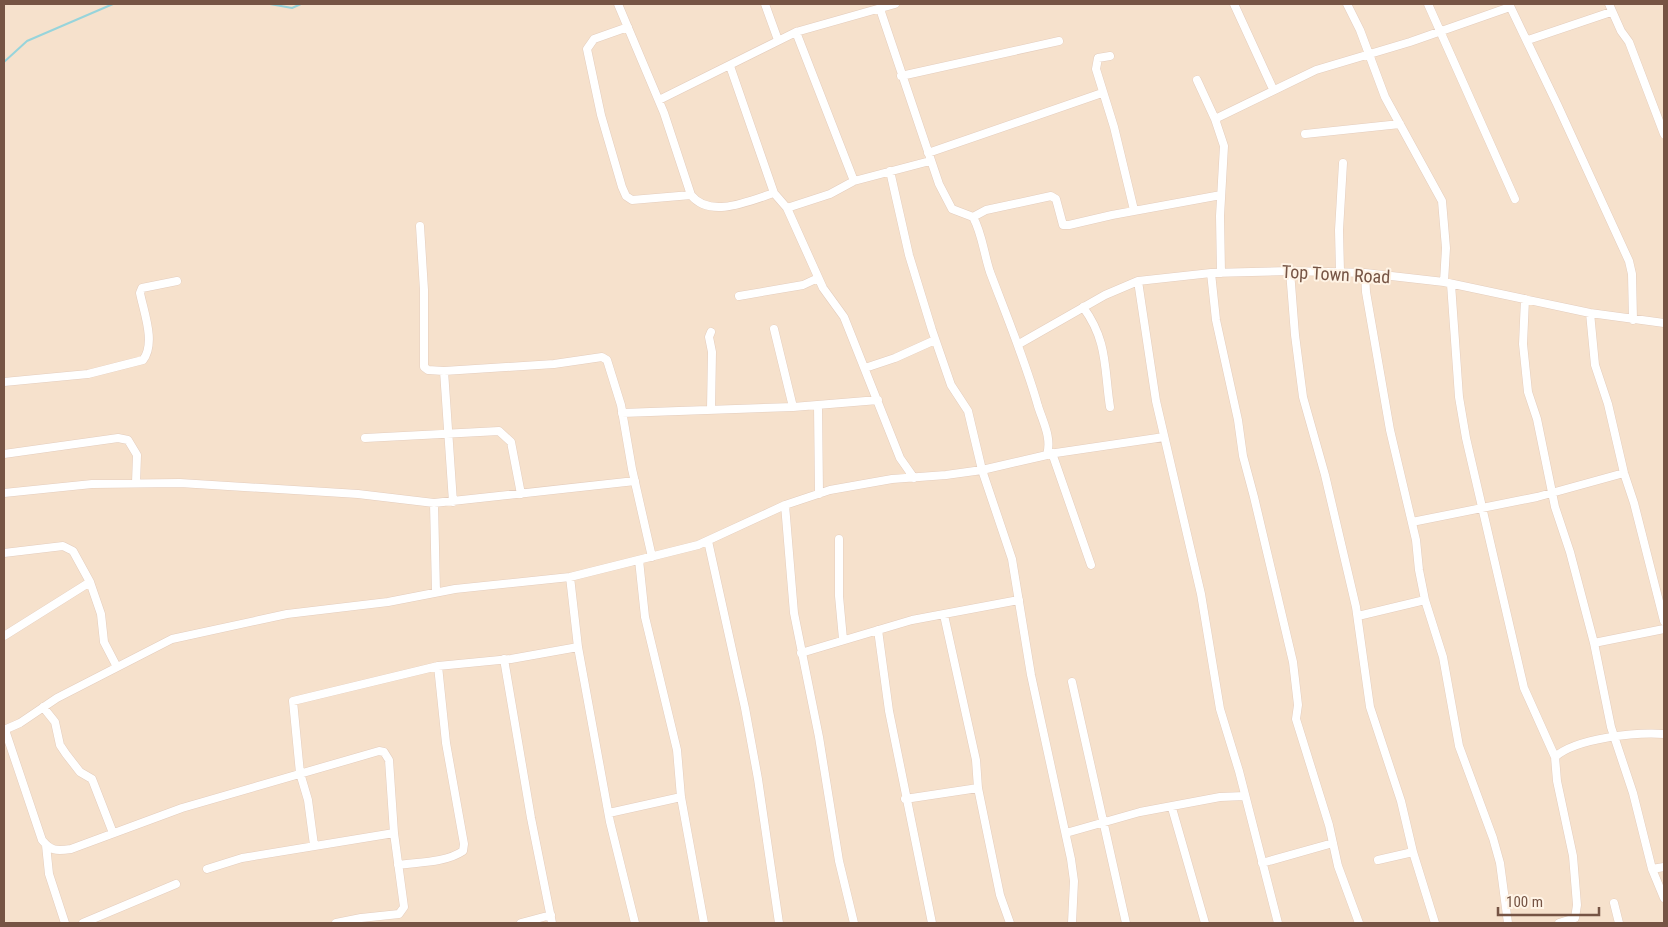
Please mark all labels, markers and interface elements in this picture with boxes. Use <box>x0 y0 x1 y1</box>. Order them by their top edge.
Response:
street label: Top Town Road <box>1281 261 1391 287</box>
scale bar <box>1498 884 1599 916</box>
text: 100 m <box>1506 893 1543 911</box>

